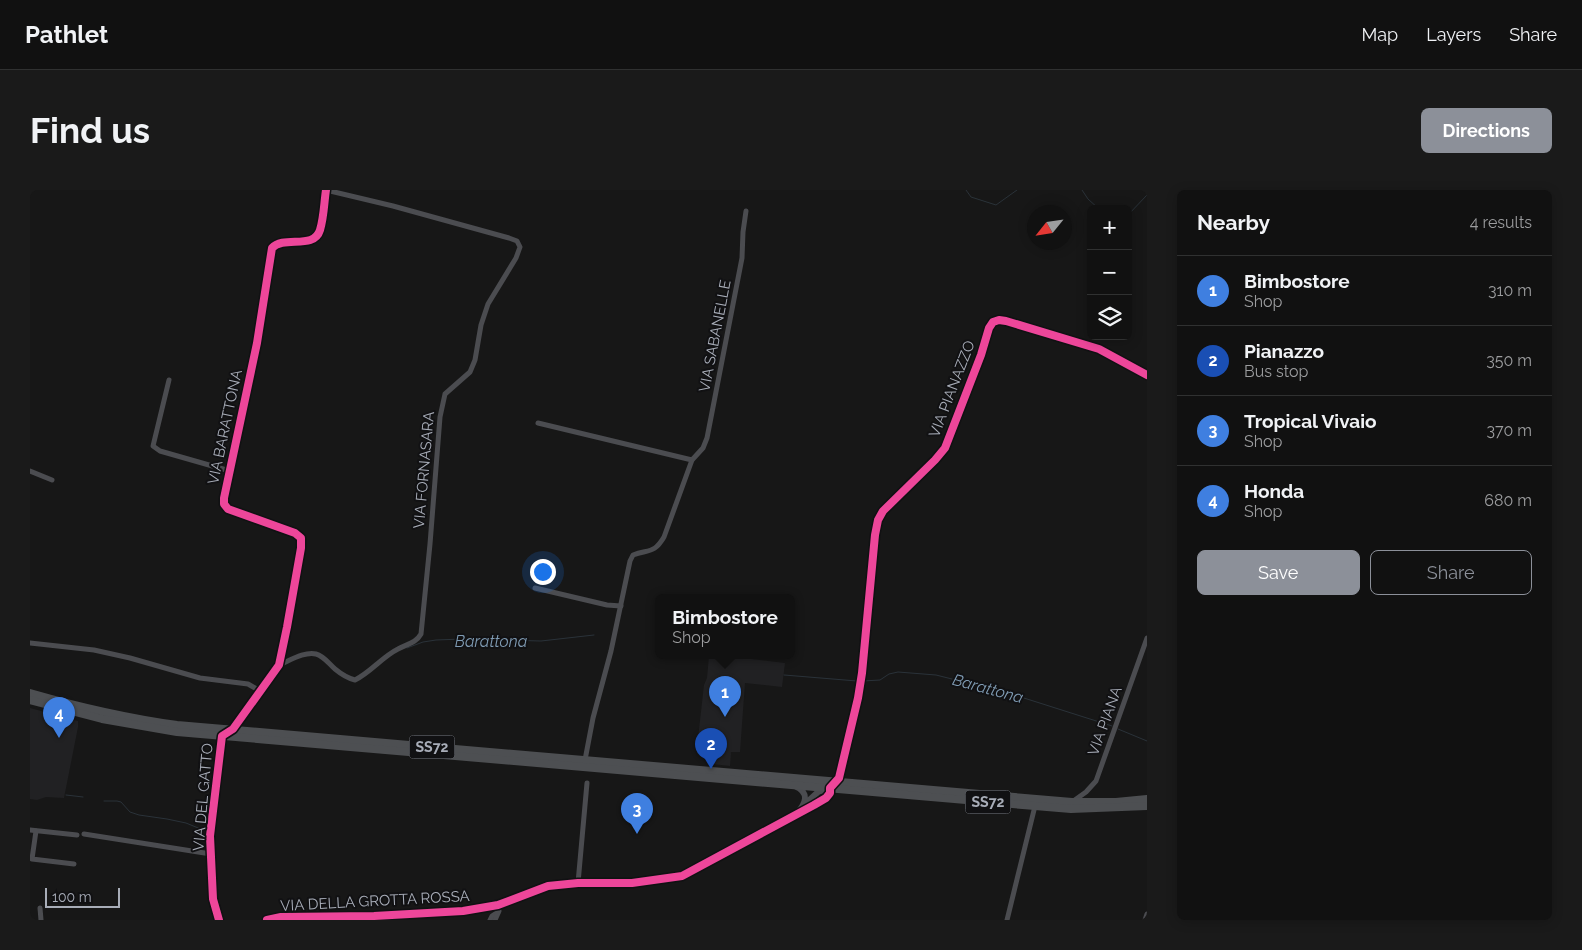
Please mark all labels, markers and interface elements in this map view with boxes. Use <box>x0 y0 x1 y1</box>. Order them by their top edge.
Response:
text: Pathlet <box>25 20 108 49</box>
text: Map <box>1362 24 1398 45</box>
text: Layers <box>1426 24 1481 45</box>
text: Share <box>1509 24 1557 45</box>
button: Directions <box>1421 108 1552 153</box>
text: Find us <box>30 110 150 151</box>
north arrow <box>1027 205 1072 250</box>
map controls <box>1087 205 1132 340</box>
button: + <box>1087 205 1132 250</box>
text: Nearby <box>1197 210 1270 235</box>
text: 4 results <box>1470 213 1532 232</box>
button: − <box>1087 250 1132 295</box>
text: Bimbostore <box>1244 270 1350 292</box>
street label: VIA SABANELLE <box>695 278 735 394</box>
text: 1 <box>1209 281 1217 300</box>
text: 310 m <box>1488 281 1532 300</box>
text: Shop <box>1244 292 1282 311</box>
button: layers <box>1087 295 1132 340</box>
street label: VIA PIANAZZO <box>925 338 979 440</box>
text: Pianazzo <box>1244 340 1324 362</box>
text: 2 <box>1208 351 1218 370</box>
text: 350 m <box>1486 351 1532 370</box>
text: Bus stop <box>1244 362 1308 381</box>
street label: VIA BARATTONA <box>204 368 246 486</box>
text: Tropical Vivaio <box>1244 410 1377 432</box>
street label: VIA FORNASARA <box>410 411 438 529</box>
text: 3 <box>1209 421 1217 440</box>
text: 370 m <box>1486 421 1532 440</box>
text: Shop <box>1244 432 1282 451</box>
text: Honda <box>1244 480 1304 502</box>
text: 4 <box>1208 491 1218 510</box>
text: 680 m <box>1484 491 1532 510</box>
text: Shop <box>1244 502 1282 521</box>
button: Save <box>1197 550 1360 595</box>
button: Share <box>1370 550 1532 595</box>
your location <box>530 559 556 585</box>
popup <box>655 594 795 659</box>
text: Bimbostore <box>672 606 778 628</box>
text: Shop <box>672 628 711 647</box>
water label: Barattona <box>455 632 528 651</box>
water label: Barattona <box>950 670 1026 707</box>
pin: 1 <box>709 676 741 717</box>
street label: VIA PIANA <box>1084 684 1126 758</box>
pin: 4 <box>43 697 75 738</box>
pin: 2 <box>695 728 727 769</box>
road number: SS72 <box>410 736 454 758</box>
street label: VIA DEL GATTO <box>189 742 217 852</box>
road number: SS72 <box>966 790 1010 814</box>
pin: 3 <box>621 793 653 834</box>
scale bar <box>45 885 120 908</box>
street label: VIA DELLA GROTTA ROSSA <box>280 887 470 915</box>
text: 100 m <box>52 889 92 905</box>

